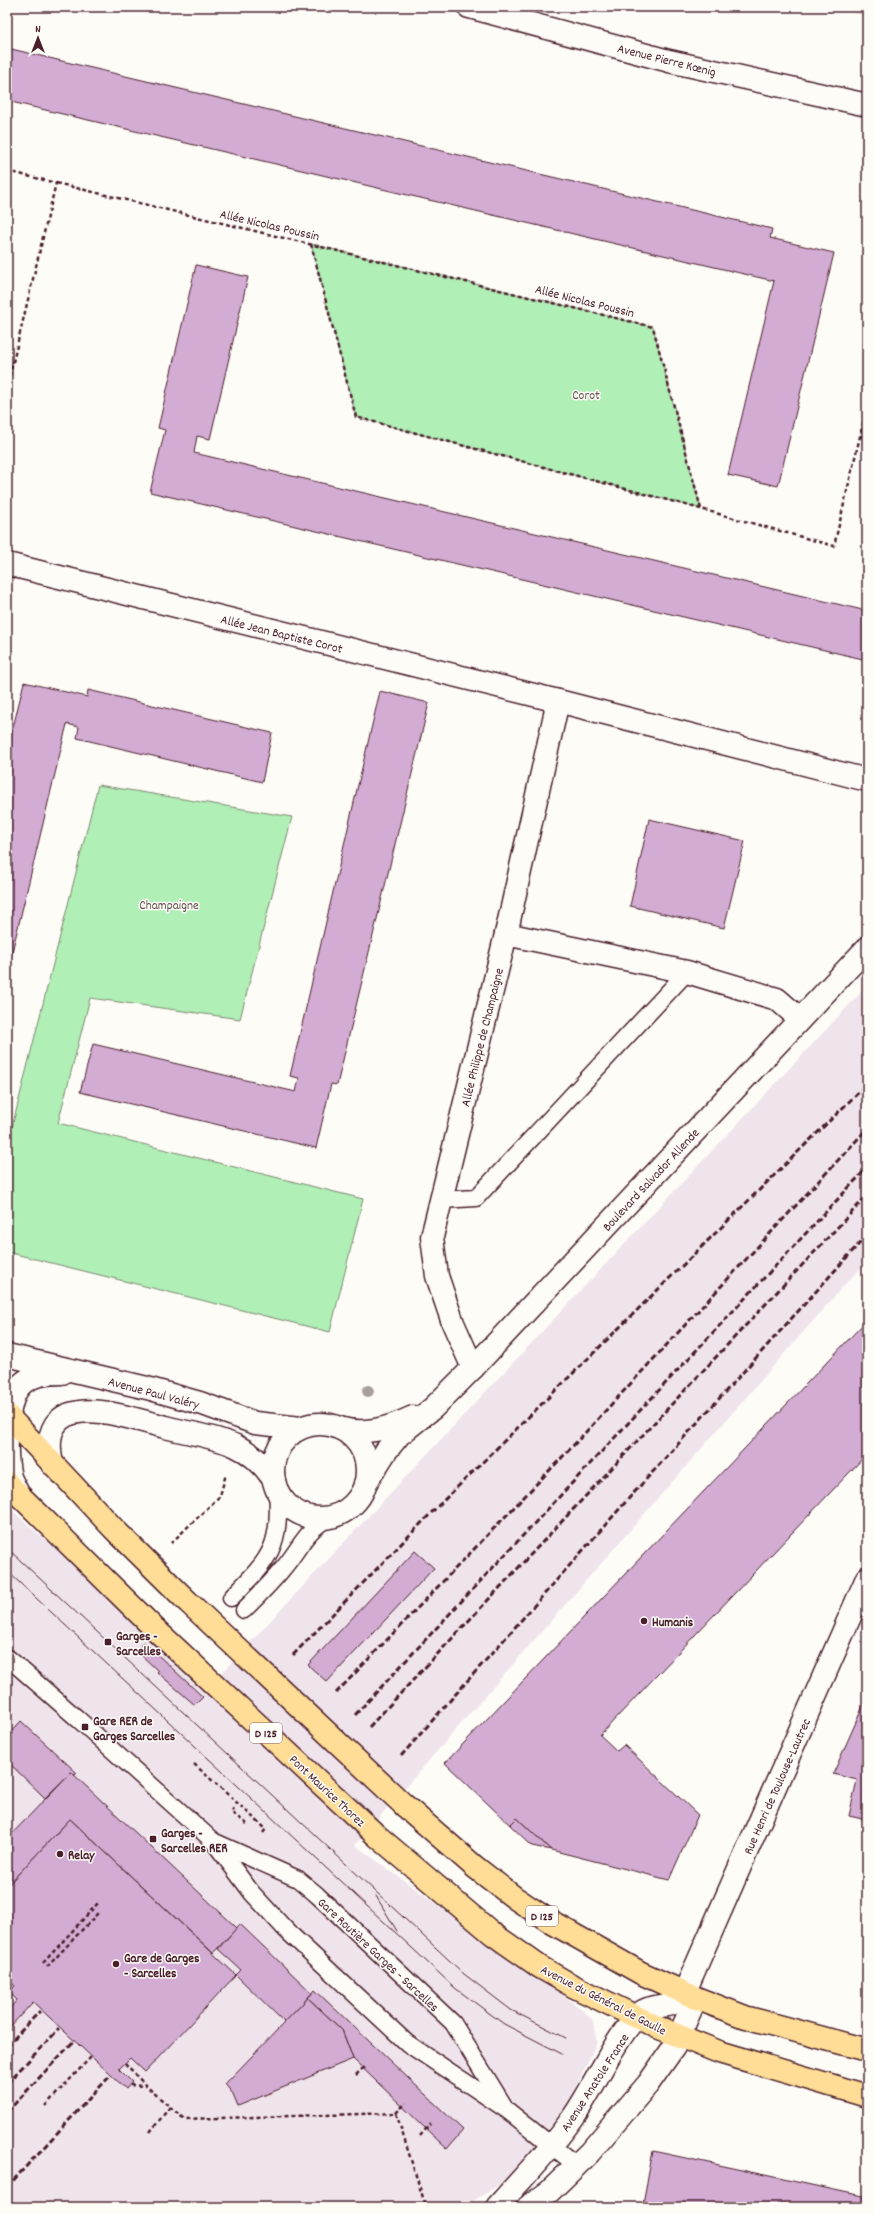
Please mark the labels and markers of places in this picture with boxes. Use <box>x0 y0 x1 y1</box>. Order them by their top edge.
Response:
place label: Humanis <box>652 1614 694 1633</box>
marker: Humanis <box>639 1616 649 1626</box>
place label: Garges - Sarcelles <box>116 1628 162 1662</box>
marker: Garges - Sarcelles <box>103 1637 113 1647</box>
place label: Gare RER de Garges Sarcelles <box>93 1713 176 1747</box>
marker: Gare RER de Garges Sarcelles <box>80 1722 90 1732</box>
place label: Garges - Sarcelles RER <box>161 1825 228 1859</box>
marker: Garges - Sarcelles RER <box>148 1834 158 1844</box>
place label: Relay <box>68 1847 95 1866</box>
marker: Relay <box>55 1849 65 1859</box>
place label: Gare de Garges - Sarcelles <box>124 1950 200 1984</box>
marker: Gare de Garges - Sarcelles <box>111 1959 121 1969</box>

